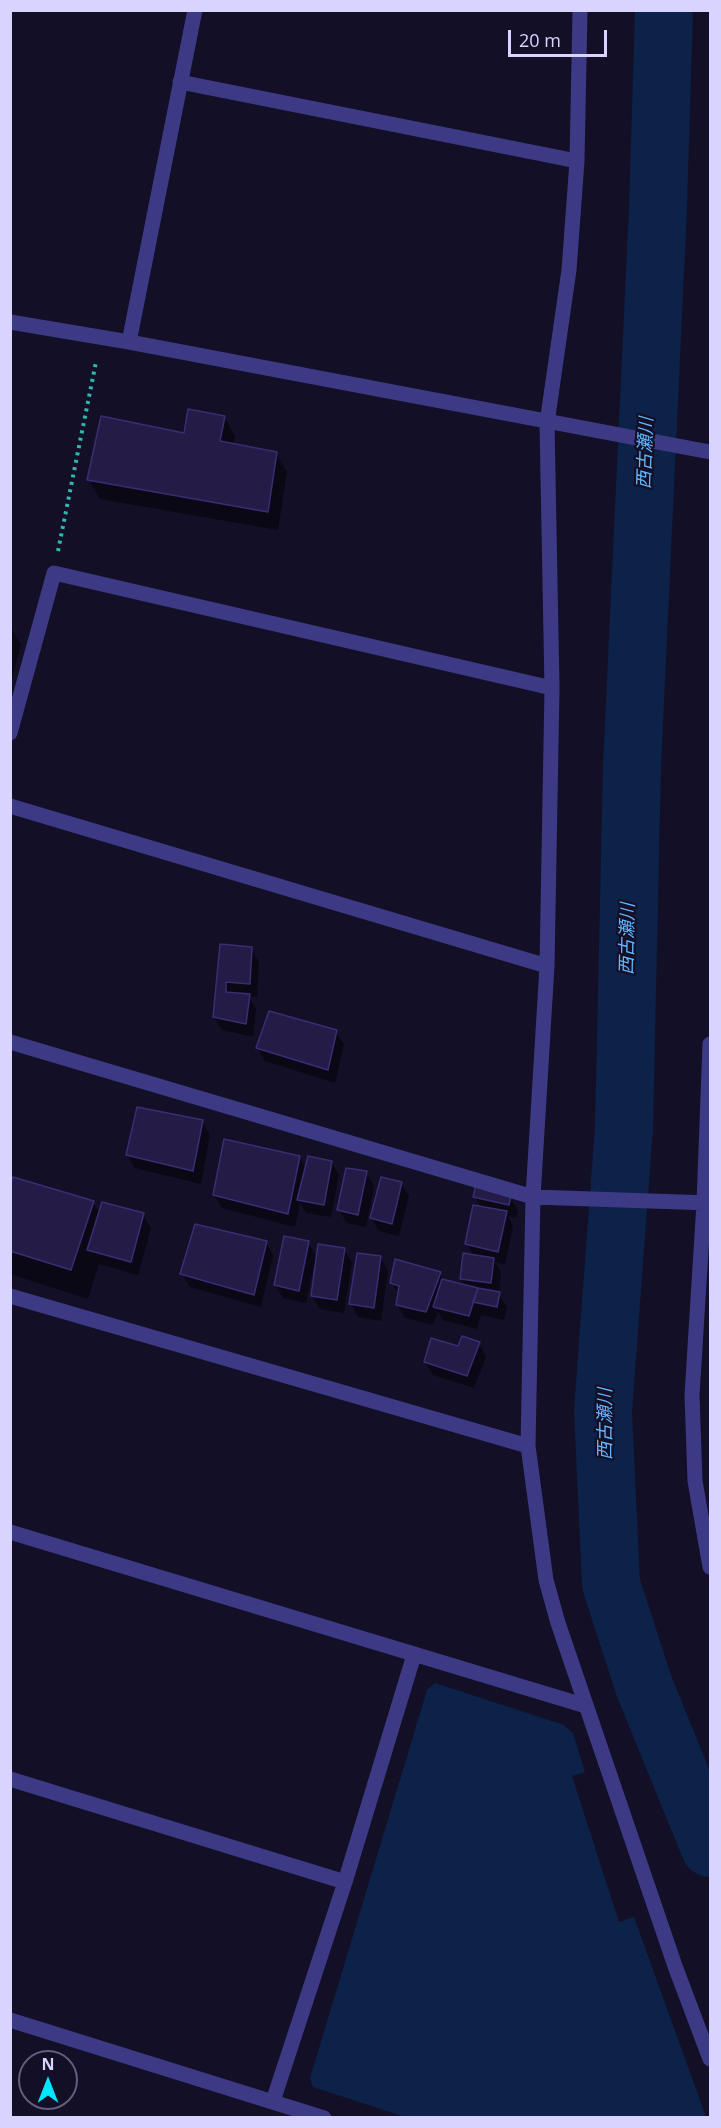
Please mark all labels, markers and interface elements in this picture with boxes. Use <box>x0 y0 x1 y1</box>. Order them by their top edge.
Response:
scale bar <box>511 18 610 56</box>
text: 20 m <box>519 28 561 52</box>
water label: 西古瀬川 <box>634 417 658 489</box>
water label: 西古瀬川 <box>617 903 639 975</box>
water label: 西古瀬川 <box>595 1388 617 1460</box>
north arrow <box>18 2050 78 2110</box>
text: N <box>41 2053 55 2075</box>

